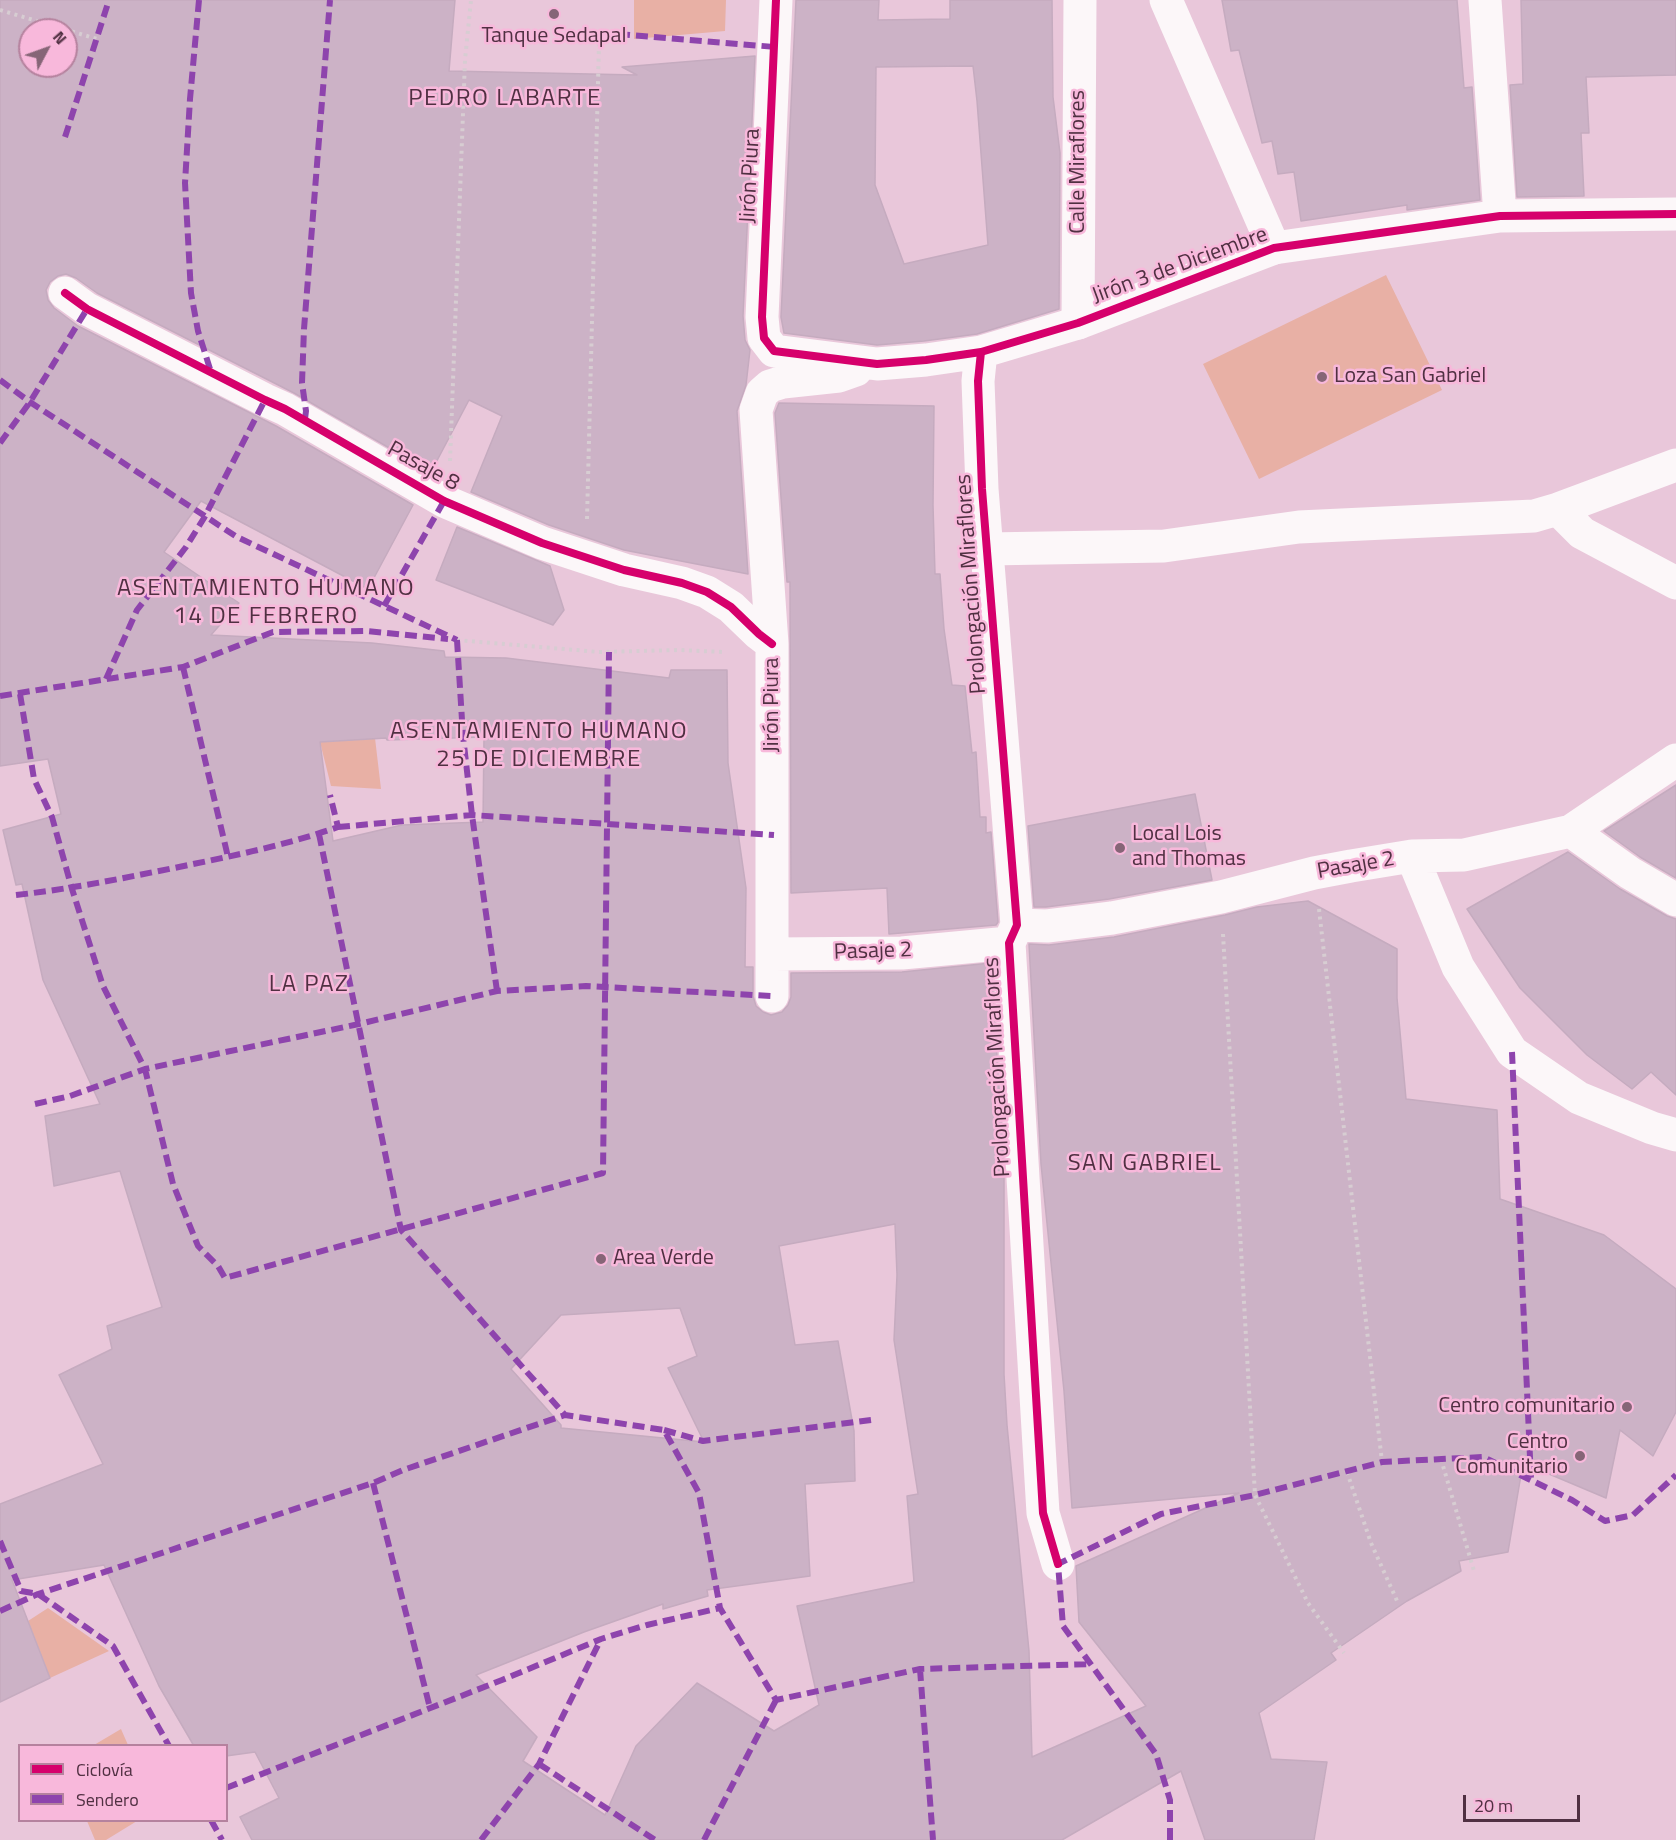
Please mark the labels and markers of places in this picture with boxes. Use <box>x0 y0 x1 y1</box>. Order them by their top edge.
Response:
marker: Tanque Sedapal <box>547 7 561 21</box>
place label: Tanque Sedapal <box>481 24 627 50</box>
place label: Loza San Gabriel <box>1334 364 1486 390</box>
marker: Loza San Gabriel <box>1315 370 1329 384</box>
place label: Local Lois and Thomas <box>1132 822 1246 873</box>
marker: Local Lois and Thomas <box>1113 841 1127 855</box>
place label: Area Verde <box>613 1246 714 1272</box>
marker: Area Verde <box>594 1252 608 1266</box>
place label: Centro comunitario <box>1438 1394 1615 1420</box>
marker: Centro comunitario <box>1620 1400 1634 1414</box>
place label: Centro Comunitario <box>1455 1430 1568 1482</box>
marker: Centro Comunitario <box>1573 1449 1587 1463</box>

